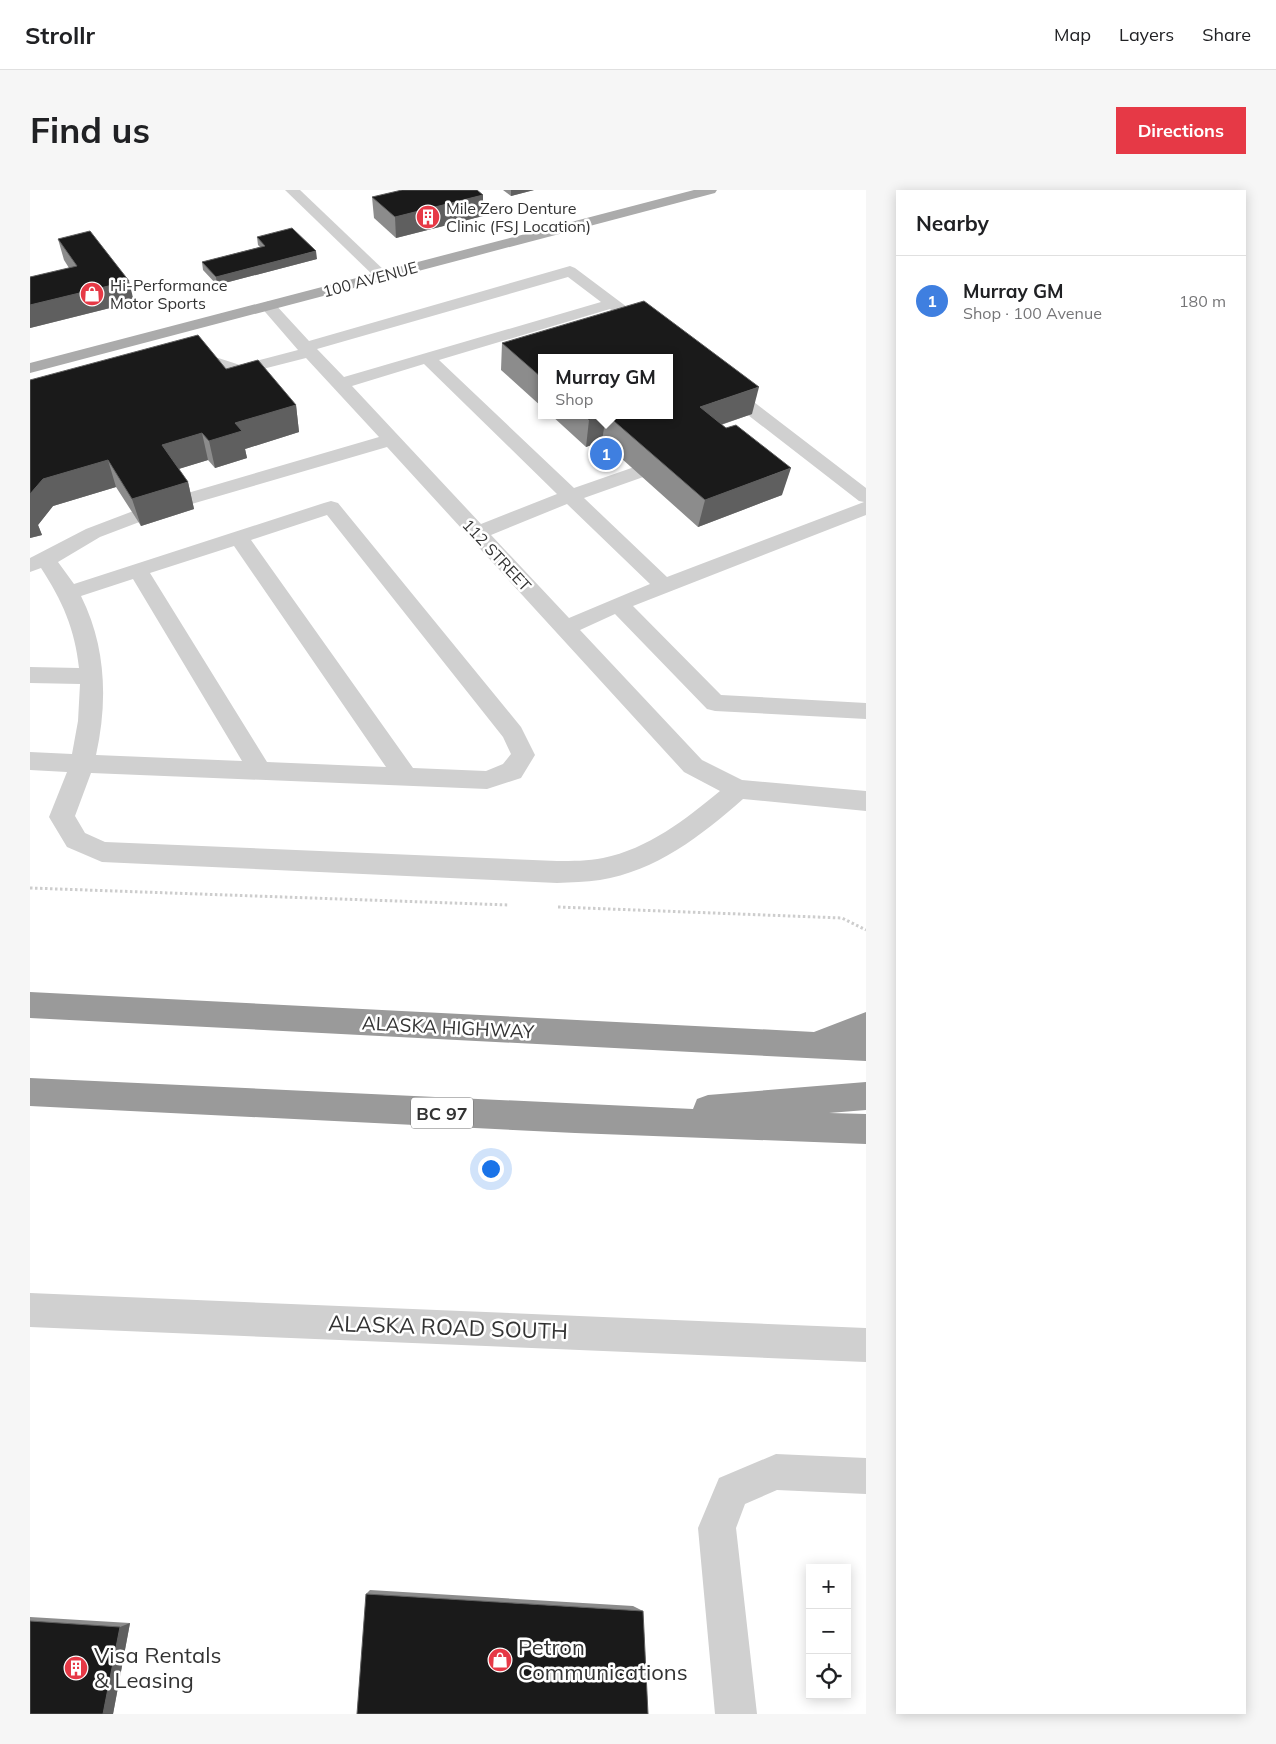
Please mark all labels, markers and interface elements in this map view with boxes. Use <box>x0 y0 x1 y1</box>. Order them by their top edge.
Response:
text: Strollr <box>25 20 95 50</box>
text: Map <box>1054 23 1091 46</box>
text: Layers <box>1119 23 1174 46</box>
text: Share <box>1202 23 1251 46</box>
button: Directions <box>1116 107 1246 154</box>
text: Find us <box>30 108 150 152</box>
place label: Mile Zero Denture Clinic (FSJ Location) <box>446 198 591 236</box>
building icon: Mile Zero Denture Clinic (FSJ Location) <box>415 204 441 230</box>
text: Nearby <box>916 210 989 236</box>
street label: 100 AVENUE <box>320 257 420 301</box>
place label: Hi-Performance Motor Sports <box>110 275 228 313</box>
text: Murray GM <box>963 279 1064 303</box>
shop icon: Hi-Performance Motor Sports <box>79 281 105 307</box>
text: 1 <box>927 291 937 311</box>
text: 180 m <box>1179 291 1226 311</box>
text: Shop · 100 Avenue <box>963 303 1102 323</box>
popup <box>538 354 673 419</box>
text: Murray GM <box>555 365 656 389</box>
text: Shop <box>555 389 593 409</box>
pin: 1 <box>590 435 622 473</box>
street label: 112 STREET <box>458 515 536 596</box>
street label: ALASKA HIGHWAY <box>361 1011 535 1044</box>
road number: BC 97 <box>411 1098 473 1128</box>
your location <box>478 1156 504 1182</box>
street label: ALASKA ROAD SOUTH <box>328 1309 568 1345</box>
map controls <box>806 1564 851 1699</box>
button: + <box>806 1564 851 1609</box>
button: − <box>806 1609 851 1654</box>
place label: Petron Communications <box>518 1633 688 1686</box>
place label: Visa Rentals & Leasing <box>94 1641 221 1694</box>
shop icon: Petron Communications <box>487 1647 513 1673</box>
button: locate <box>806 1654 851 1699</box>
building icon: Visa Rentals & Leasing <box>63 1655 89 1681</box>

